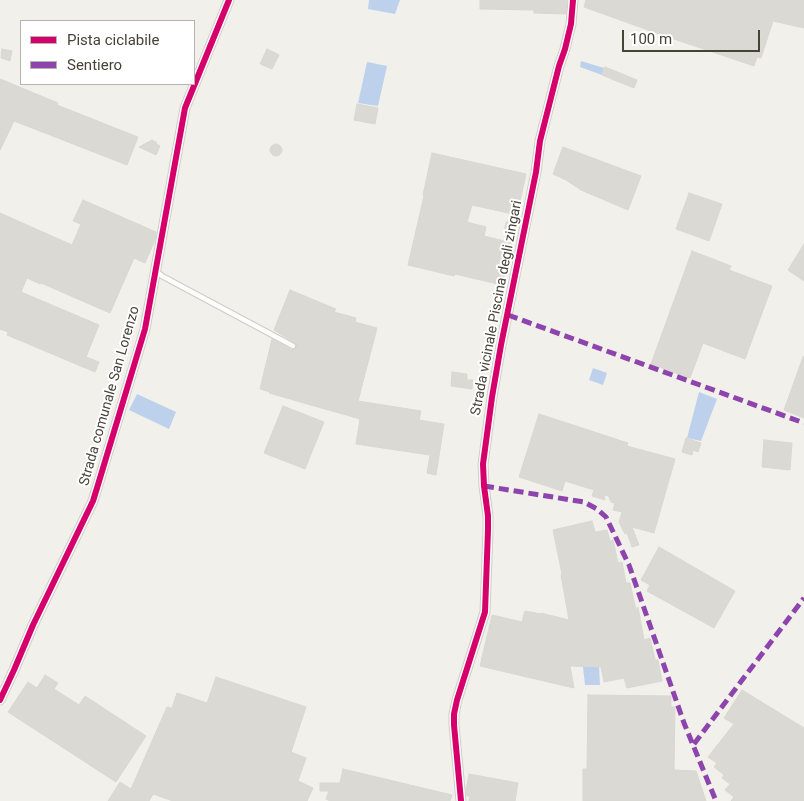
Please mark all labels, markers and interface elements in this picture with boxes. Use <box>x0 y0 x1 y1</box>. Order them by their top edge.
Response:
legend <box>20 20 195 85</box>
scale bar <box>624 20 762 52</box>
text: 100 m <box>630 30 672 48</box>
text: Pista ciclabile <box>67 31 159 49</box>
text: Sentiero <box>67 56 122 74</box>
street label: Strada vicinale Piscina degli zingari <box>468 199 526 417</box>
street label: Strada comunale San Lorenzo <box>76 304 144 488</box>

